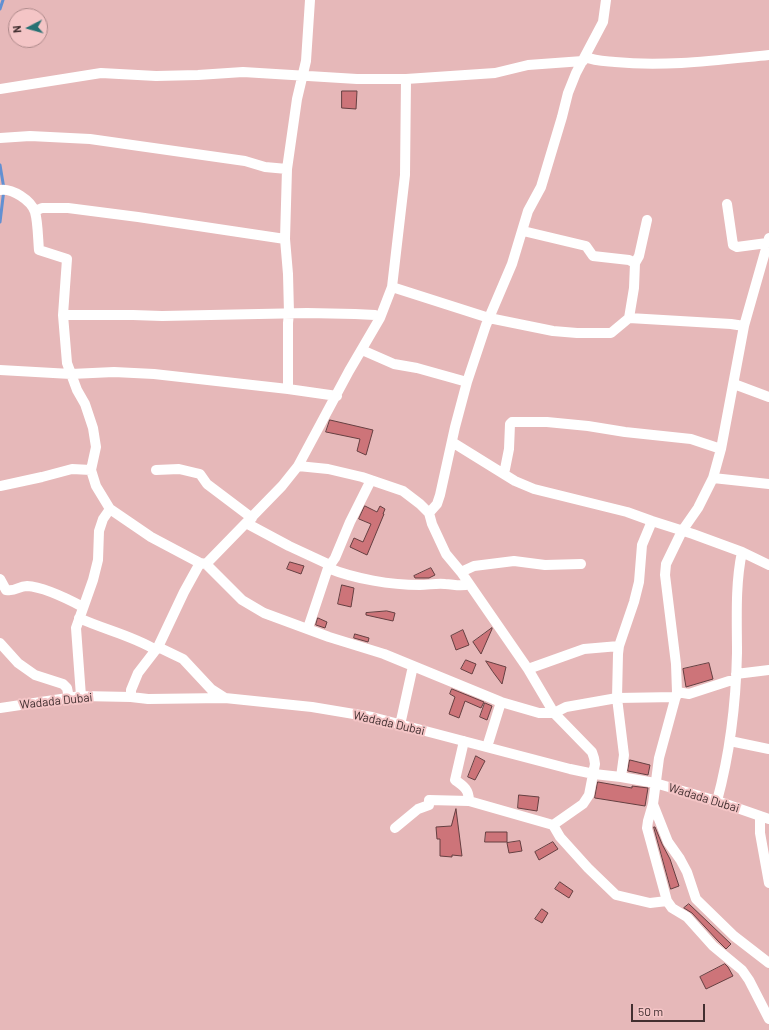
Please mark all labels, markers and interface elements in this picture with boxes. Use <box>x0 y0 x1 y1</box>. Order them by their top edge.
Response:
north arrow <box>8 8 48 48</box>
text: N <box>10 25 23 34</box>
street label: Wadada Dubai <box>19 690 93 712</box>
street label: Wadada Dubai <box>352 708 426 738</box>
street label: Wadada Dubai <box>667 780 741 816</box>
scale bar <box>633 996 707 1022</box>
text: 50 m <box>638 1004 663 1018</box>

